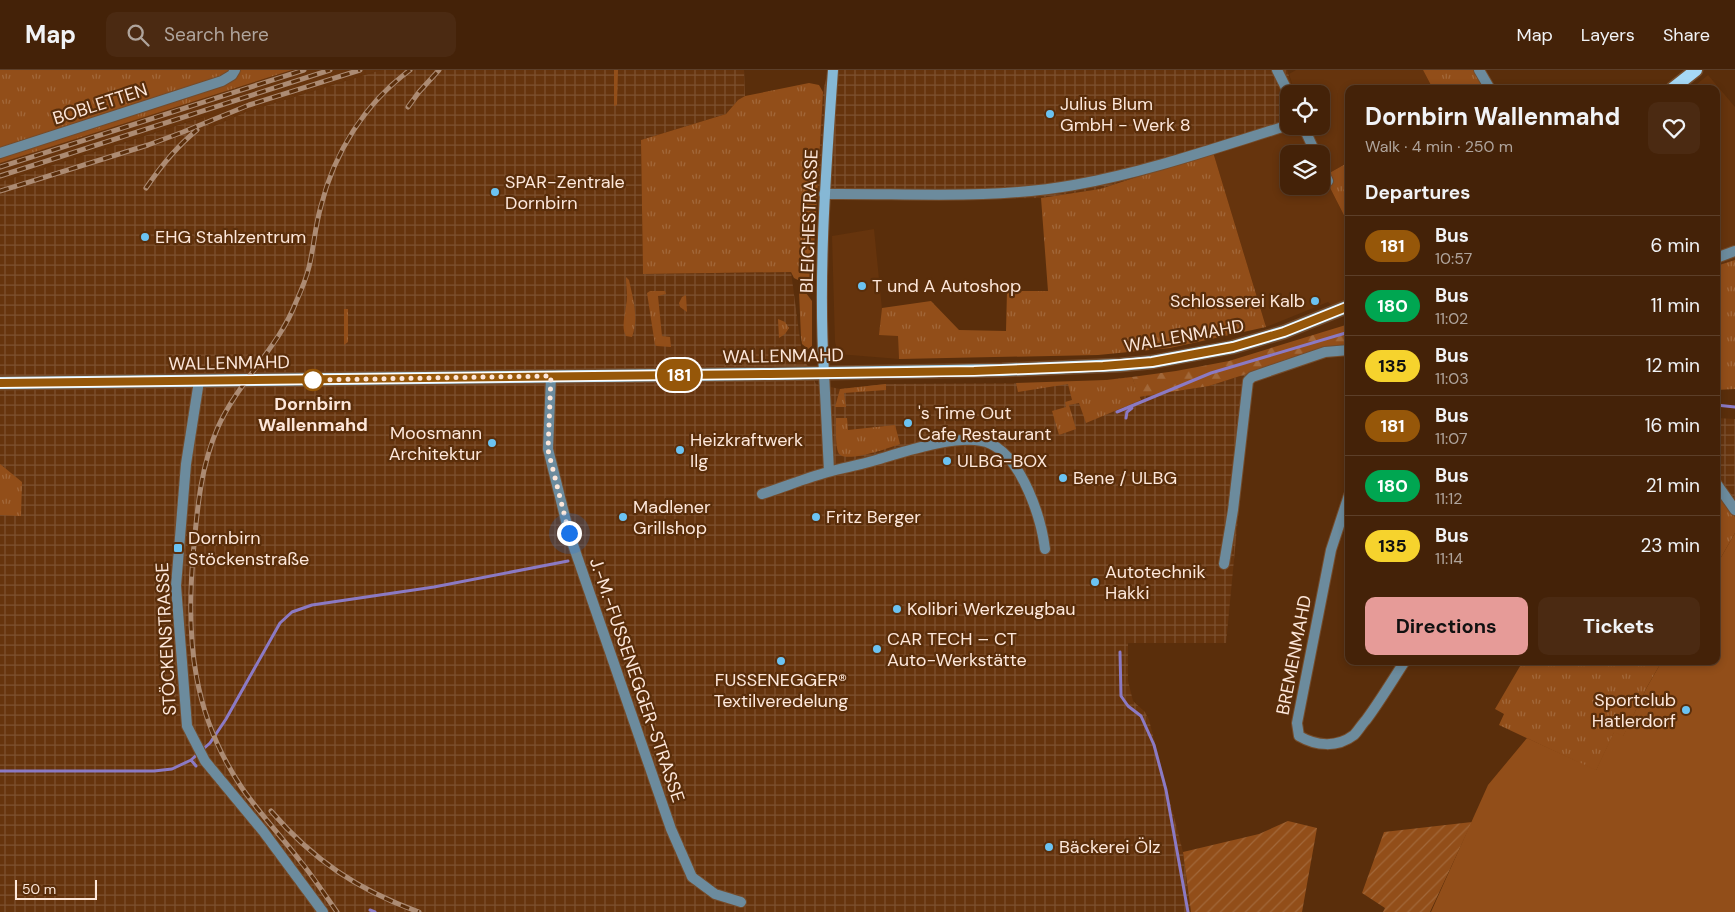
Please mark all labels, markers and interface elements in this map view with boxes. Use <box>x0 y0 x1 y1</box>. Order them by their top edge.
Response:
search box <box>106 12 456 57</box>
text: Map <box>25 19 76 50</box>
icon: search <box>124 21 152 49</box>
text: Search here <box>164 22 269 47</box>
text: Map <box>1517 23 1553 47</box>
text: Layers <box>1581 23 1635 47</box>
text: Share <box>1663 23 1710 47</box>
street label: BOBLETTEN <box>50 77 150 131</box>
map controls <box>1280 85 1330 195</box>
button: locate <box>1280 85 1330 135</box>
place label: Julius Blum GmbH - Werk 8 <box>1060 92 1191 137</box>
text: Dornbirn Wallenmahd <box>1365 101 1620 132</box>
button: heart <box>1648 102 1700 154</box>
marker: Julius Blum GmbH - Werk 8 <box>1044 108 1056 120</box>
text: Walk · 4 min · 250 m <box>1365 136 1513 157</box>
button: layers <box>1280 145 1330 195</box>
street label: BLEICHESTRASSE <box>794 149 824 293</box>
place label: SPAR-Zentrale Dornbirn <box>505 170 625 215</box>
text: Departures <box>1365 180 1470 205</box>
marker: SPAR-Zentrale Dornbirn <box>489 186 501 198</box>
text: Bus <box>1435 223 1469 248</box>
place label: EHG Stahlzentrum <box>155 225 306 249</box>
marker: EHG Stahlzentrum <box>139 231 151 243</box>
text: 6 min <box>1651 233 1700 258</box>
text: 181 <box>1380 234 1405 258</box>
text: 10:57 <box>1435 248 1472 269</box>
place label: T und A Autoshop <box>872 274 1021 298</box>
marker: T und A Autoshop <box>856 280 868 292</box>
text: Bus <box>1435 283 1469 308</box>
place label: Schlosserei Kalb <box>1170 289 1305 313</box>
text: 11 min <box>1651 293 1700 318</box>
text: 180 <box>1377 294 1408 318</box>
marker: Schlosserei Kalb <box>1309 295 1321 307</box>
text: 11:02 <box>1435 308 1468 329</box>
street label: WALLENMAHD <box>1122 314 1246 358</box>
street label: WALLENMAHD <box>722 343 844 369</box>
text: Bus <box>1435 343 1469 368</box>
street label: WALLENMAHD <box>168 350 290 376</box>
text: 12 min <box>1646 353 1700 378</box>
text: 135 <box>1378 354 1407 378</box>
line badge: 181 <box>650 359 708 391</box>
text: 181 <box>667 363 691 387</box>
text: 11:03 <box>1435 368 1469 389</box>
marker: Dornbirn Wallenmahd <box>302 369 324 391</box>
place label: Dornbirn Wallenmahd <box>258 392 368 437</box>
place label: 's Time Out Cafe Restaurant <box>918 401 1052 446</box>
text: Bus <box>1435 403 1469 428</box>
text: 16 min <box>1645 413 1700 438</box>
text: 181 <box>1380 414 1405 438</box>
marker: 's Time Out Cafe Restaurant <box>902 417 914 429</box>
place label: Moosmann Architektur <box>389 421 482 466</box>
place label: Heizkraftwerk Ilg <box>690 428 803 473</box>
text: 11:07 <box>1435 428 1467 449</box>
marker: Moosmann Architektur <box>486 437 498 449</box>
marker: Heizkraftwerk Ilg <box>674 444 686 456</box>
place label: ULBG-BOX <box>957 449 1047 473</box>
marker: ULBG-BOX <box>941 455 953 467</box>
text: Bus <box>1435 463 1469 488</box>
place label: Bene / ULBG <box>1073 466 1177 490</box>
marker: Bene / ULBG <box>1057 472 1069 484</box>
text: 21 min <box>1646 473 1700 498</box>
text: 180 <box>1377 474 1408 498</box>
text: 11:12 <box>1435 488 1462 509</box>
place label: Madlener Grillshop <box>633 495 711 540</box>
place label: Fritz Berger <box>826 505 921 529</box>
marker: Madlener Grillshop <box>617 511 629 523</box>
marker: Fritz Berger <box>810 511 822 523</box>
your location <box>557 521 582 546</box>
text: Bus <box>1435 523 1469 548</box>
place label: Dornbirn Stöckenstraße <box>188 526 309 571</box>
text: 23 min <box>1640 533 1700 558</box>
text: 135 <box>1378 534 1407 558</box>
marker: Dornbirn Stöckenstraße <box>172 542 184 554</box>
text: 11:14 <box>1435 548 1463 569</box>
street label: J.-M.-FUSSENEGGER-STRASSE <box>584 554 690 806</box>
place label: Autotechnik Hakki <box>1105 560 1206 605</box>
street label: STÖCKENSTRASSE <box>150 562 182 716</box>
marker: Autotechnik Hakki <box>1089 576 1101 588</box>
street label: BREMENMAHD <box>1271 593 1317 717</box>
place label: Kolibri Werkzeugbau <box>907 597 1076 621</box>
button: Directions <box>1365 597 1528 655</box>
button: Tickets <box>1538 597 1700 655</box>
marker: Kolibri Werkzeugbau <box>891 603 903 615</box>
place label: CAR TECH – CT Auto-Werkstätte <box>887 627 1027 672</box>
marker: CAR TECH – CT Auto-Werkstätte <box>871 643 883 655</box>
marker: FUSSENEGGER® Textilveredelung <box>775 655 787 667</box>
place label: FUSSENEGGER® Textilveredelung <box>714 668 848 713</box>
place label: Sportclub Hatlerdorf <box>1592 688 1676 733</box>
marker: Sportclub Hatlerdorf <box>1680 704 1692 716</box>
place label: Bäckerei Ölz <box>1059 835 1160 859</box>
marker: Bäckerei Ölz <box>1043 841 1055 853</box>
scale bar <box>15 877 98 900</box>
text: 50 m <box>22 880 56 898</box>

